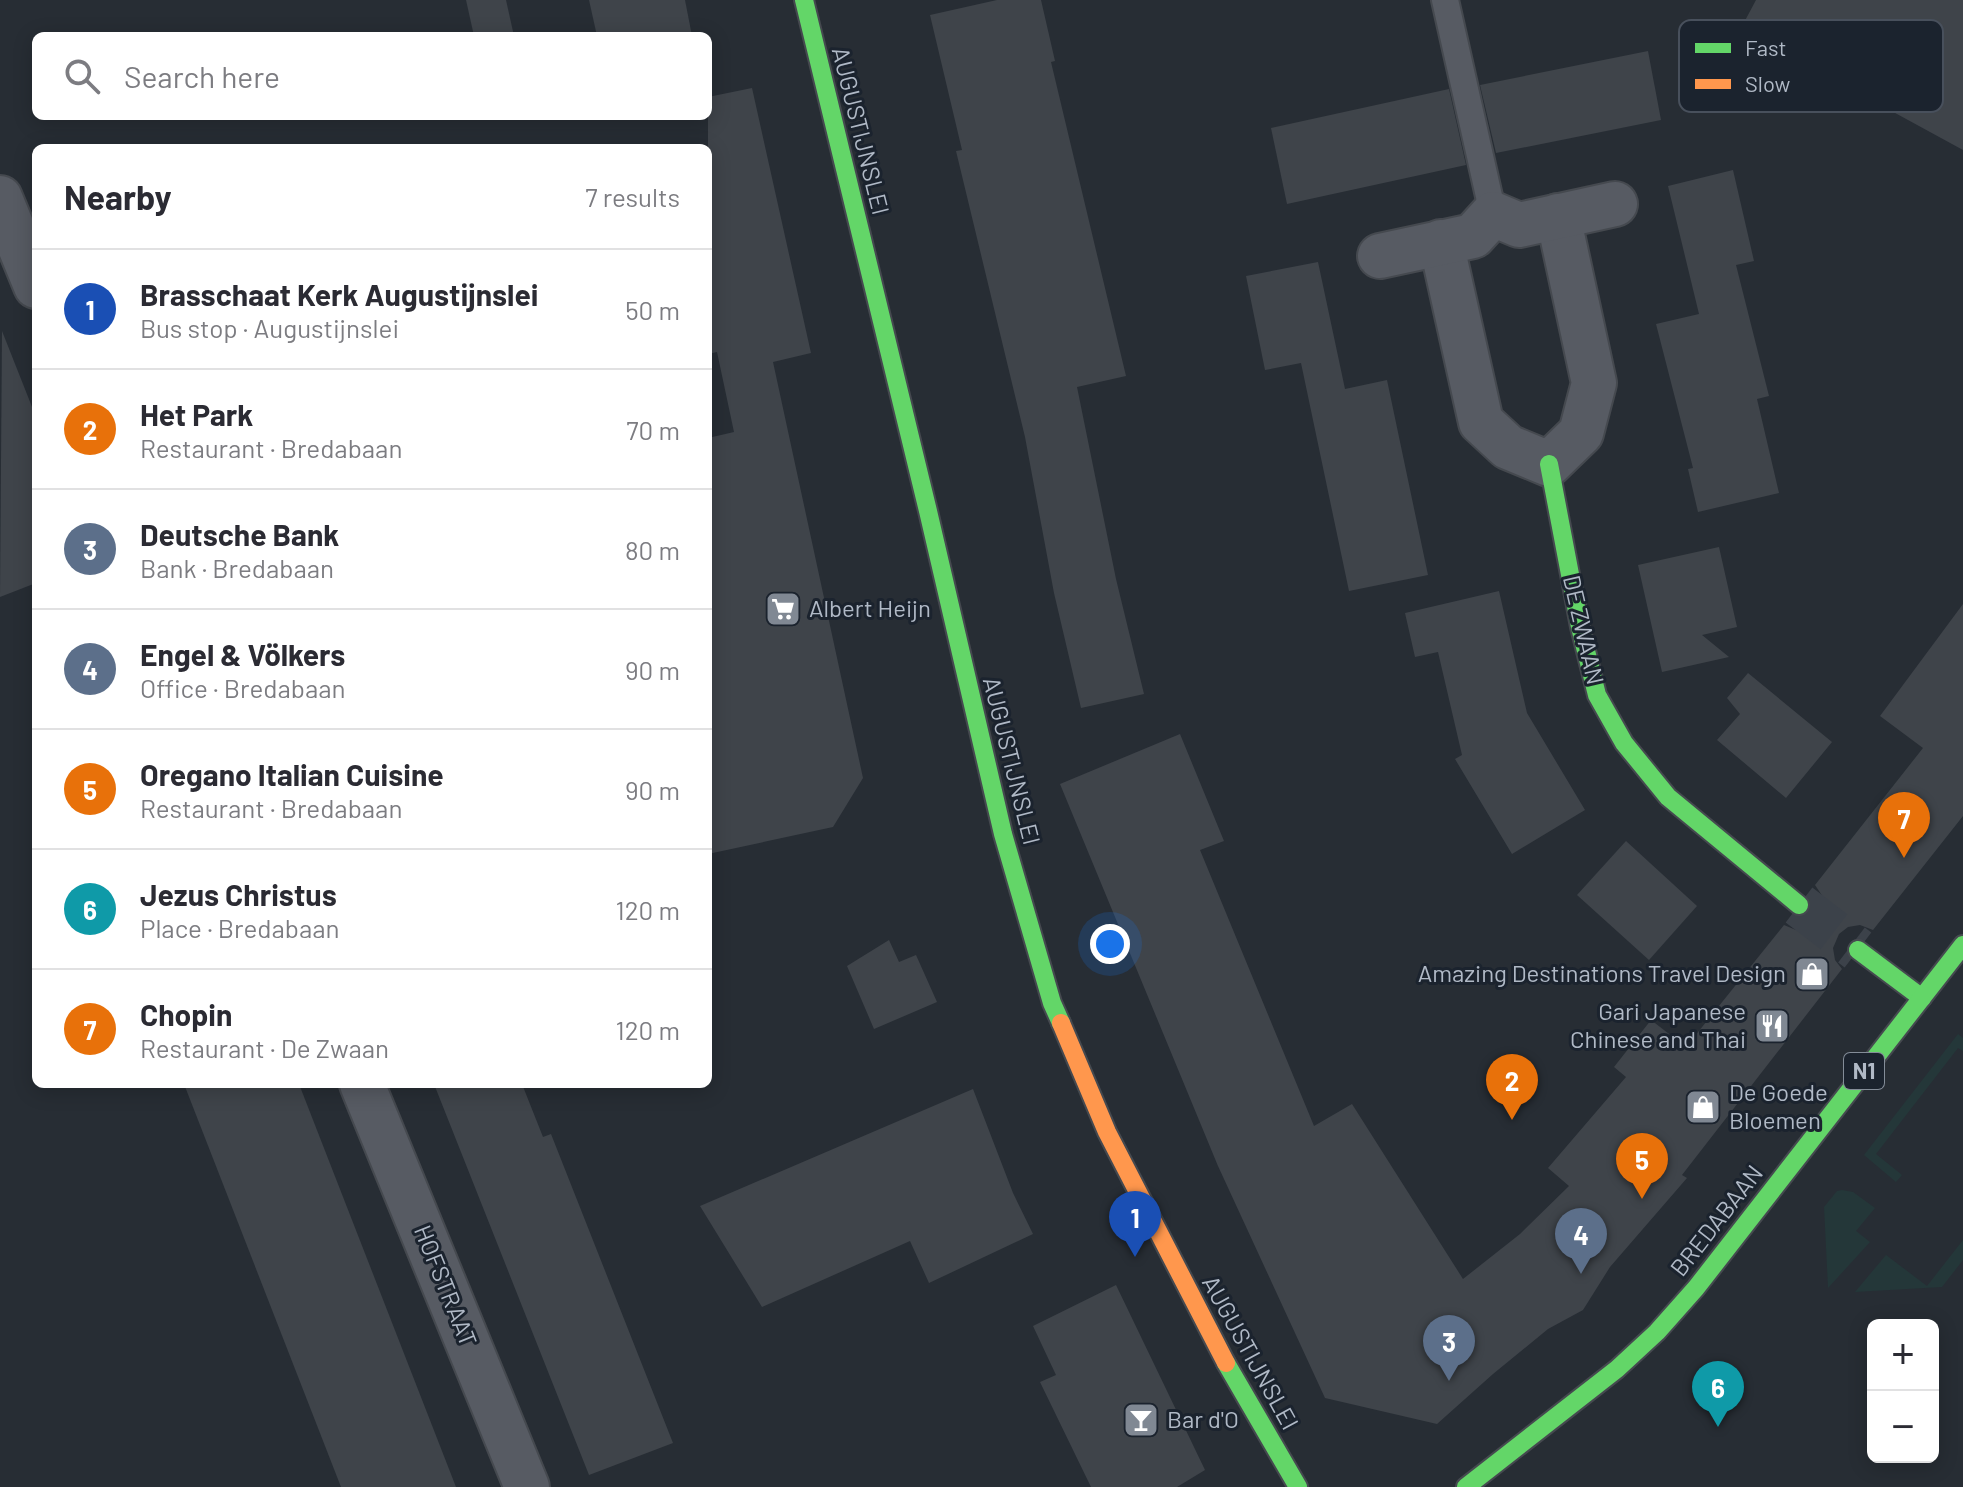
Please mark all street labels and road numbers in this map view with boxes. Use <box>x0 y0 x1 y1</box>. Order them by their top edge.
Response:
street label: AUGUSTIJNSLEI <box>827 44 896 217</box>
street label: DE ZWAAN <box>1558 572 1611 687</box>
street label: AUGUSTIJNSLEI <box>978 674 1047 847</box>
road number: N1 <box>1844 1053 1884 1089</box>
street label: BREDABAAN <box>1663 1159 1768 1281</box>
street label: HOFSTRAAT <box>409 1221 484 1350</box>
street label: AUGUSTIJNSLEI <box>1197 1270 1306 1434</box>

